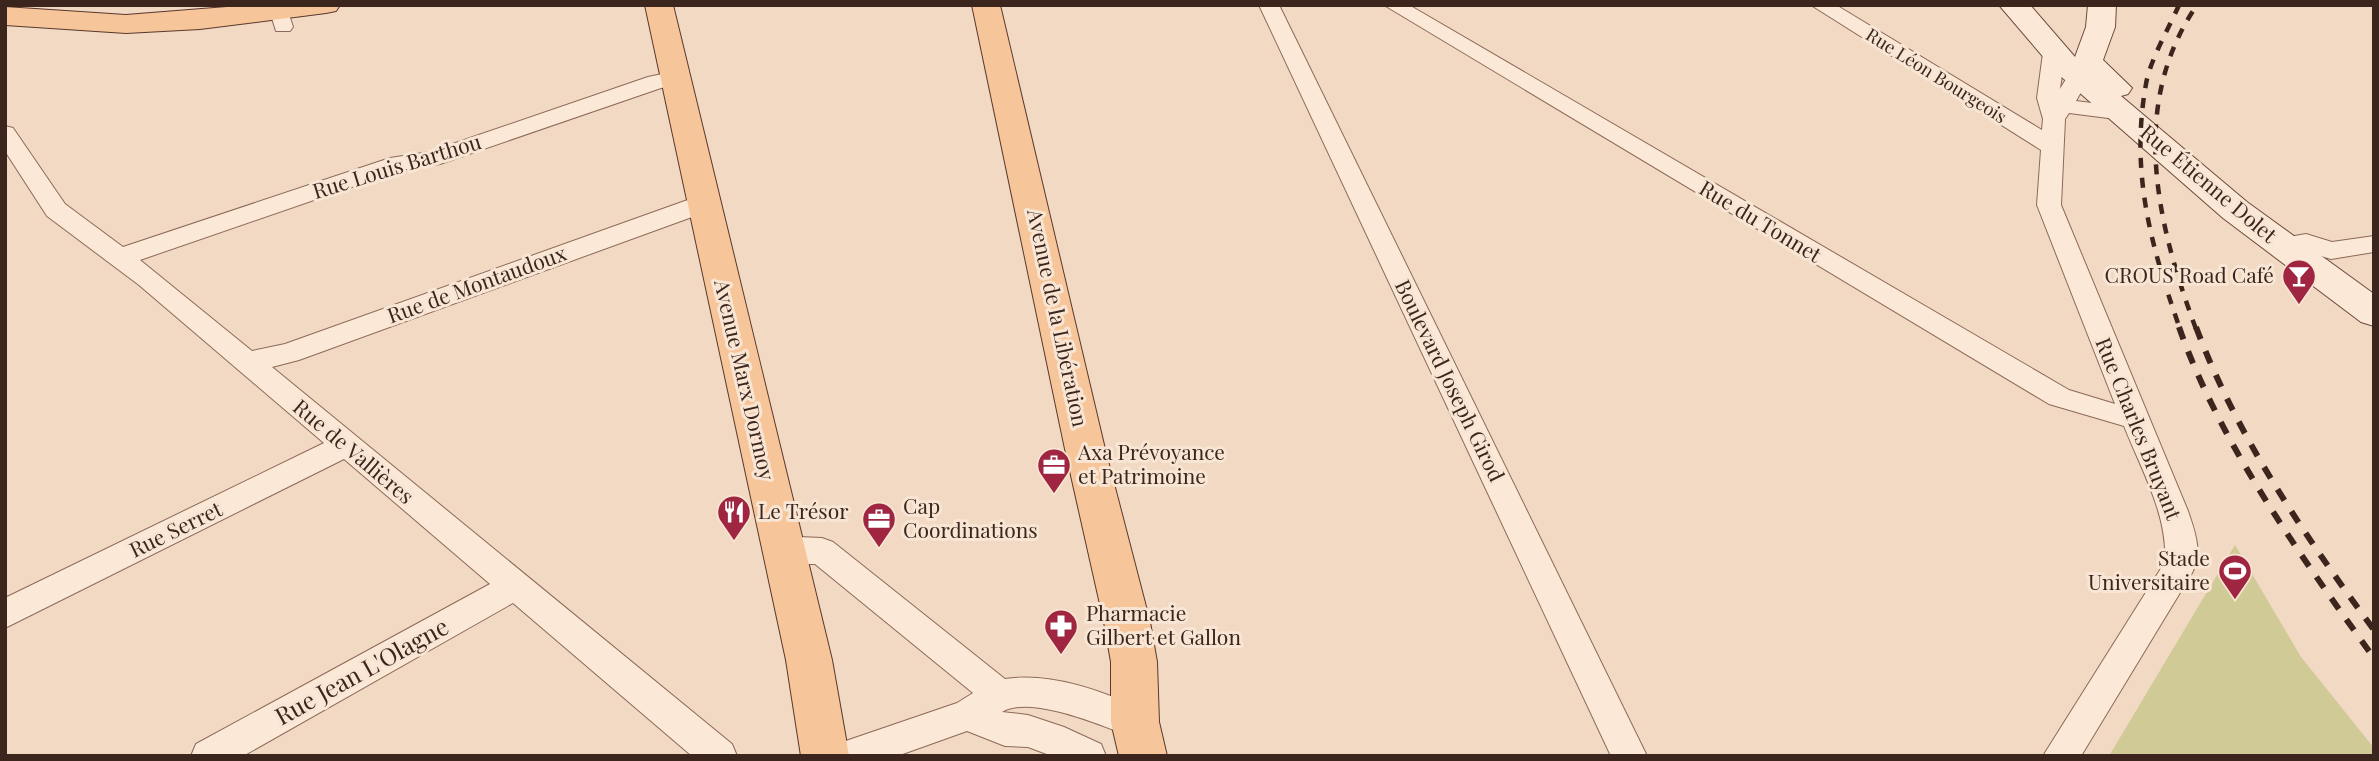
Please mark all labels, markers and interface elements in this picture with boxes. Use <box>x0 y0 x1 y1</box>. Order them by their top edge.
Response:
street label: Rue Léon Bourgeois <box>1862 22 2011 128</box>
street label: Rue Étienne Dolet <box>2135 117 2284 248</box>
street label: Rue Louis Barthou <box>309 126 484 204</box>
street label: Rue du Tonnet <box>1695 173 1828 268</box>
street label: Avenue de la Libération <box>1022 205 1096 429</box>
street label: Rue de Montaudoux <box>383 238 570 329</box>
bar icon: CROUS Road Café <box>2280 257 2318 306</box>
place label: CROUS Road Café <box>2104 260 2274 288</box>
street label: Boulevard Joseph Girod <box>1390 274 1512 486</box>
street label: Avenue Marx Dormoy <box>709 276 783 483</box>
street label: Rue Charles Bruyant <box>2090 333 2189 524</box>
street label: Rue de Vallières <box>288 392 420 509</box>
place label: Axa Prévoyance et Patrimoine <box>1077 437 1225 489</box>
office icon: Axa Prévoyance et Patrimoine <box>1035 446 1073 495</box>
place label: Cap Coordinations <box>903 491 1038 543</box>
street label: Rue Serret <box>124 493 227 563</box>
restaurant icon: Le Trésor <box>715 493 753 542</box>
place label: Le Trésor <box>758 496 849 524</box>
office icon: Cap Coordinations <box>860 500 898 549</box>
place label: Stade Universitaire <box>2088 543 2210 595</box>
sports icon: Stade Universitaire <box>2216 552 2254 601</box>
place label: Pharmacie Gilbert et Gallon <box>1086 598 1241 650</box>
pharmacy icon: Pharmacie Gilbert et Gallon <box>1042 607 1080 656</box>
street label: Rue Jean L'Olagne <box>269 609 453 731</box>

